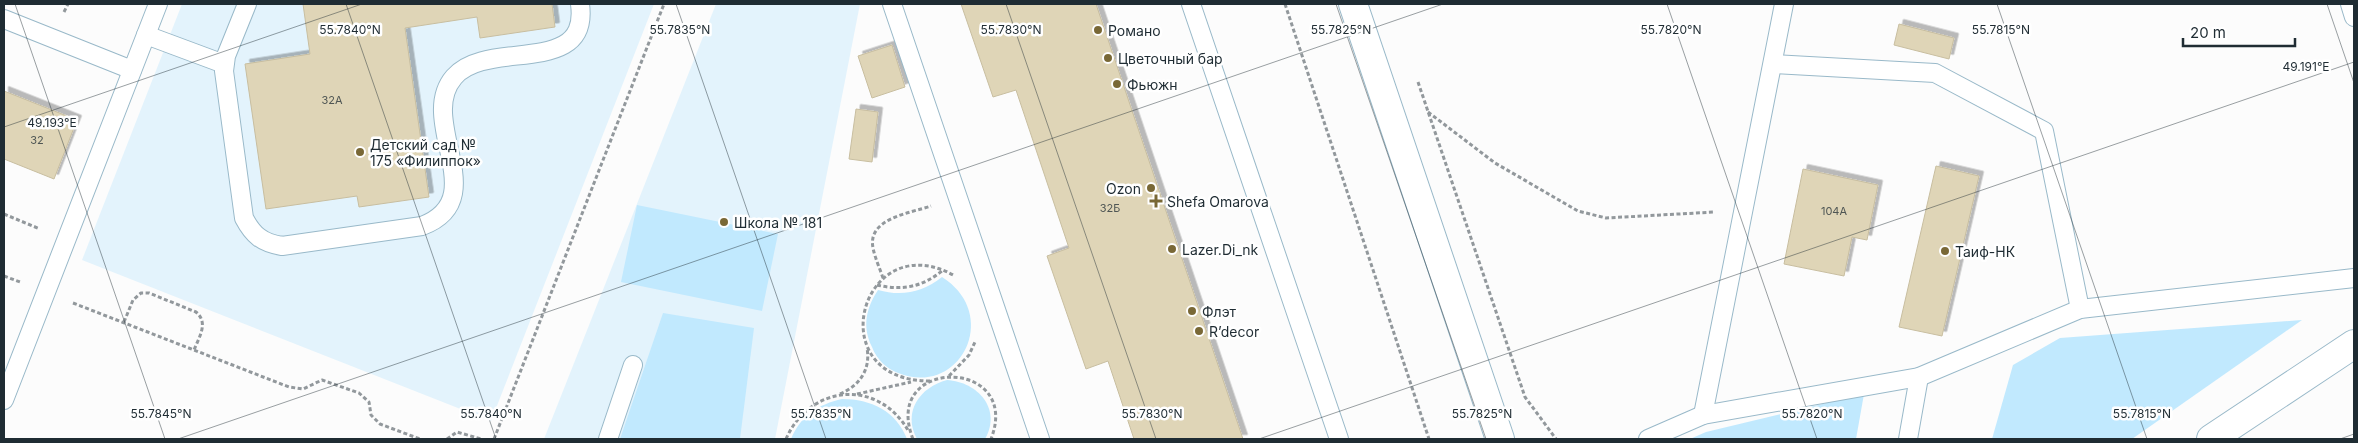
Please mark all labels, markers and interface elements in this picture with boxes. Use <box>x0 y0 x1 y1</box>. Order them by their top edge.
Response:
scale bar <box>2183 15 2296 47</box>
text: 55.7840°N <box>319 22 381 37</box>
text: 55.7835°N <box>650 22 710 37</box>
text: 55.7830°N <box>980 22 1042 37</box>
place label: Романо <box>1108 22 1161 39</box>
text: 55.7825°N <box>1311 22 1371 37</box>
text: 55.7820°N <box>1641 22 1702 37</box>
text: 55.7815°N <box>1972 22 2030 37</box>
text: 20 m <box>2190 23 2226 42</box>
marker: Романо <box>1092 24 1104 36</box>
place label: Цветочный бар <box>1118 50 1223 67</box>
marker: Цветочный бар <box>1102 52 1114 64</box>
text: 49.191°E <box>2282 59 2330 74</box>
place label: Фьюжн <box>1127 76 1178 93</box>
marker: Фьюжн <box>1111 78 1123 90</box>
house number: 32А <box>321 93 343 107</box>
text: 49.193°E <box>27 115 77 130</box>
house number: 32 <box>30 133 44 147</box>
place label: Детский сад № 175 «Филиппок» <box>370 136 481 169</box>
marker: Детский сад № 175 «Филиппок» <box>354 146 366 158</box>
place label: Ozon <box>1106 180 1141 197</box>
marker: Ozon <box>1145 182 1157 194</box>
place label: Shefa Omarova <box>1167 193 1269 210</box>
marker: Shefa Omarova <box>1149 194 1163 208</box>
house number: 32Б <box>1100 201 1120 215</box>
house number: 104А <box>1821 204 1847 218</box>
place label: Школа № 181 <box>734 214 822 231</box>
marker: Школа № 181 <box>718 216 730 228</box>
place label: Lazer.Di_nk <box>1182 241 1259 258</box>
marker: Lazer.Di_nk <box>1166 243 1178 255</box>
place label: Таиф-НК <box>1955 243 2016 260</box>
marker: Таиф-НК <box>1939 245 1951 257</box>
place label: Флэт <box>1202 303 1237 320</box>
marker: Флэт <box>1186 305 1198 317</box>
place label: R’decor <box>1209 323 1259 340</box>
marker: R’decor <box>1193 325 1205 337</box>
text: 55.7845°N <box>130 406 192 421</box>
text: 55.7840°N <box>460 406 522 421</box>
text: 55.7835°N <box>791 406 851 421</box>
text: 55.7830°N <box>1121 406 1183 421</box>
text: 55.7825°N <box>1452 406 1512 421</box>
text: 55.7820°N <box>1782 406 1843 421</box>
text: 55.7815°N <box>2113 406 2171 421</box>

